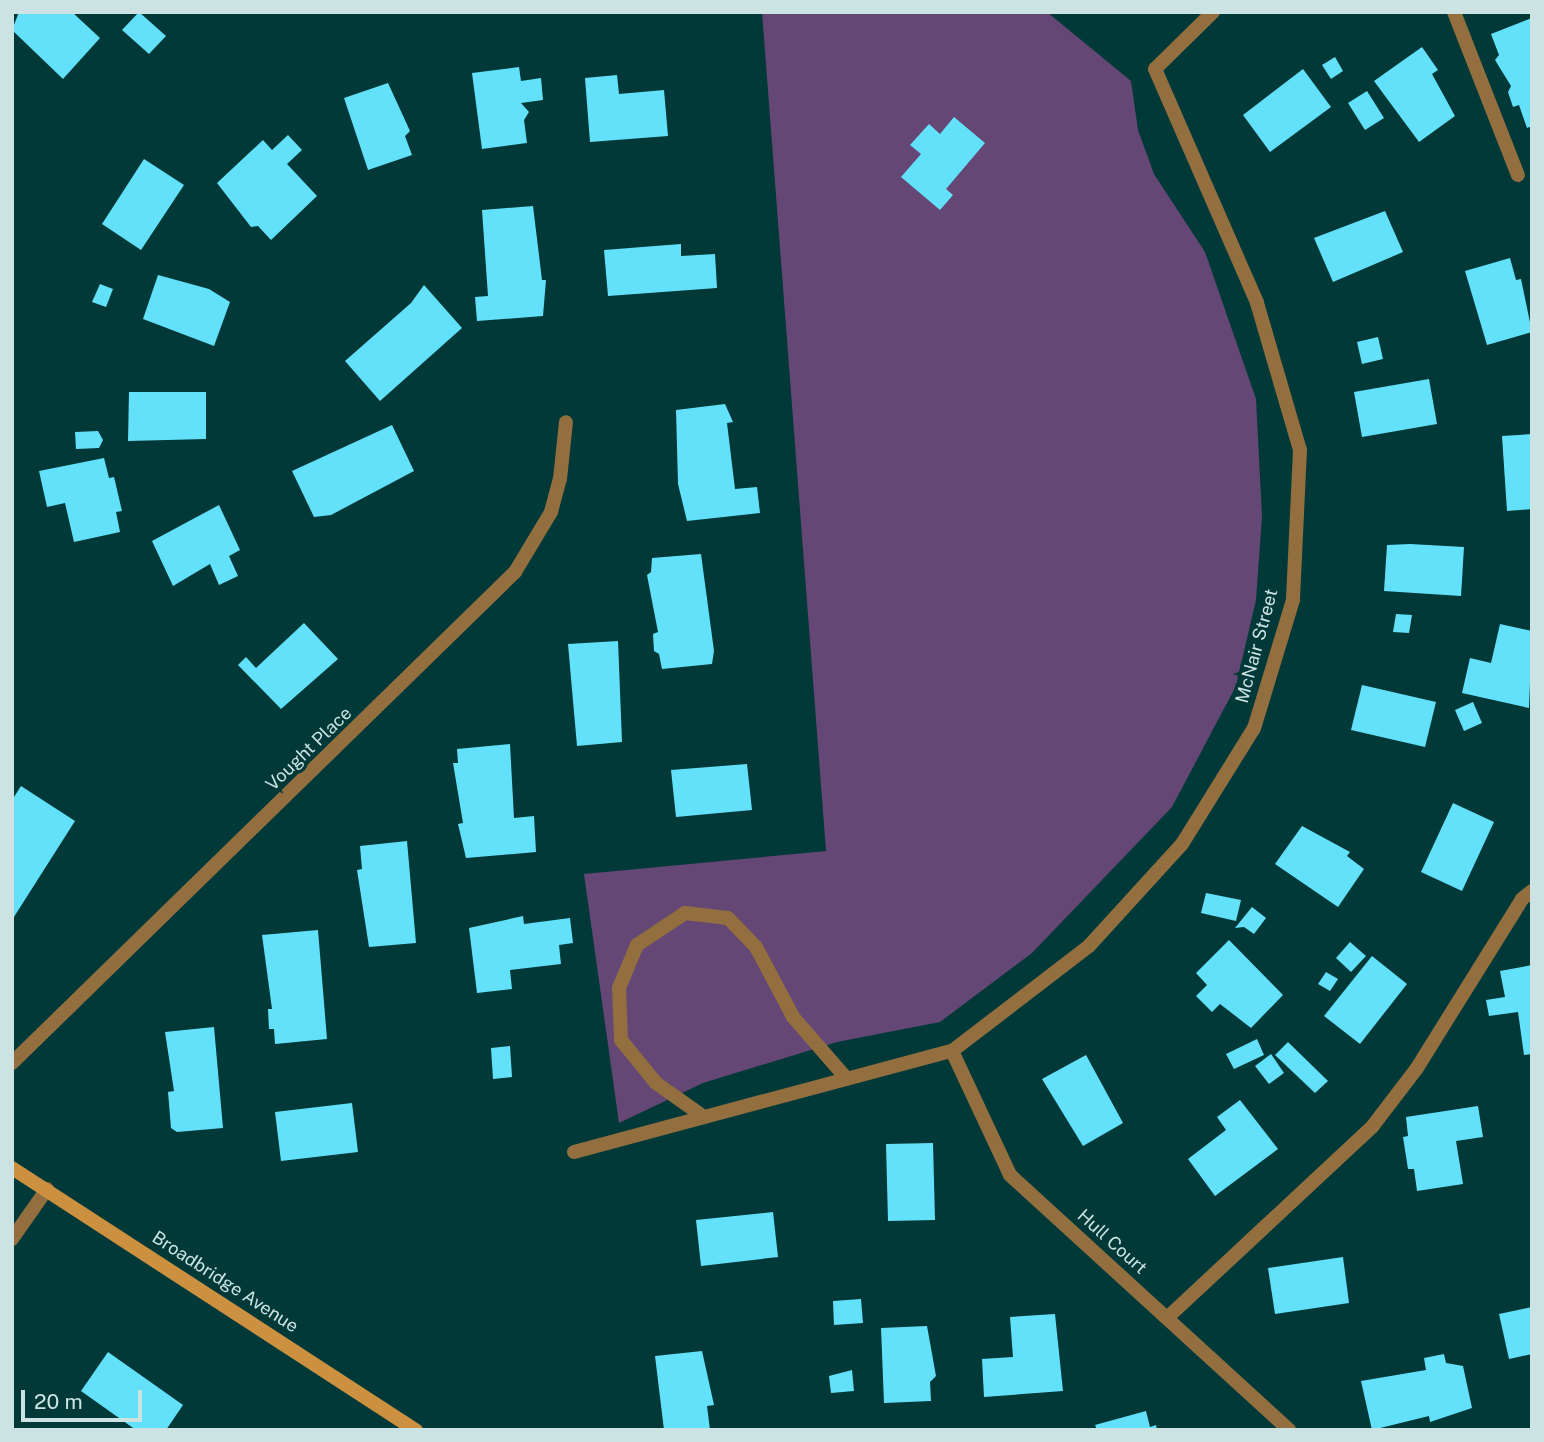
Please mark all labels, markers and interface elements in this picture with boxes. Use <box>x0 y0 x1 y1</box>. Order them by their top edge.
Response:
street label: McNair Street <box>1231 586 1283 706</box>
street label: Vought Place <box>262 703 356 795</box>
street label: Hull Court <box>1073 1205 1151 1279</box>
street label: Broadbridge Avenue <box>148 1227 302 1337</box>
scale bar <box>24 1376 145 1420</box>
text: 20 m <box>34 1389 83 1414</box>

